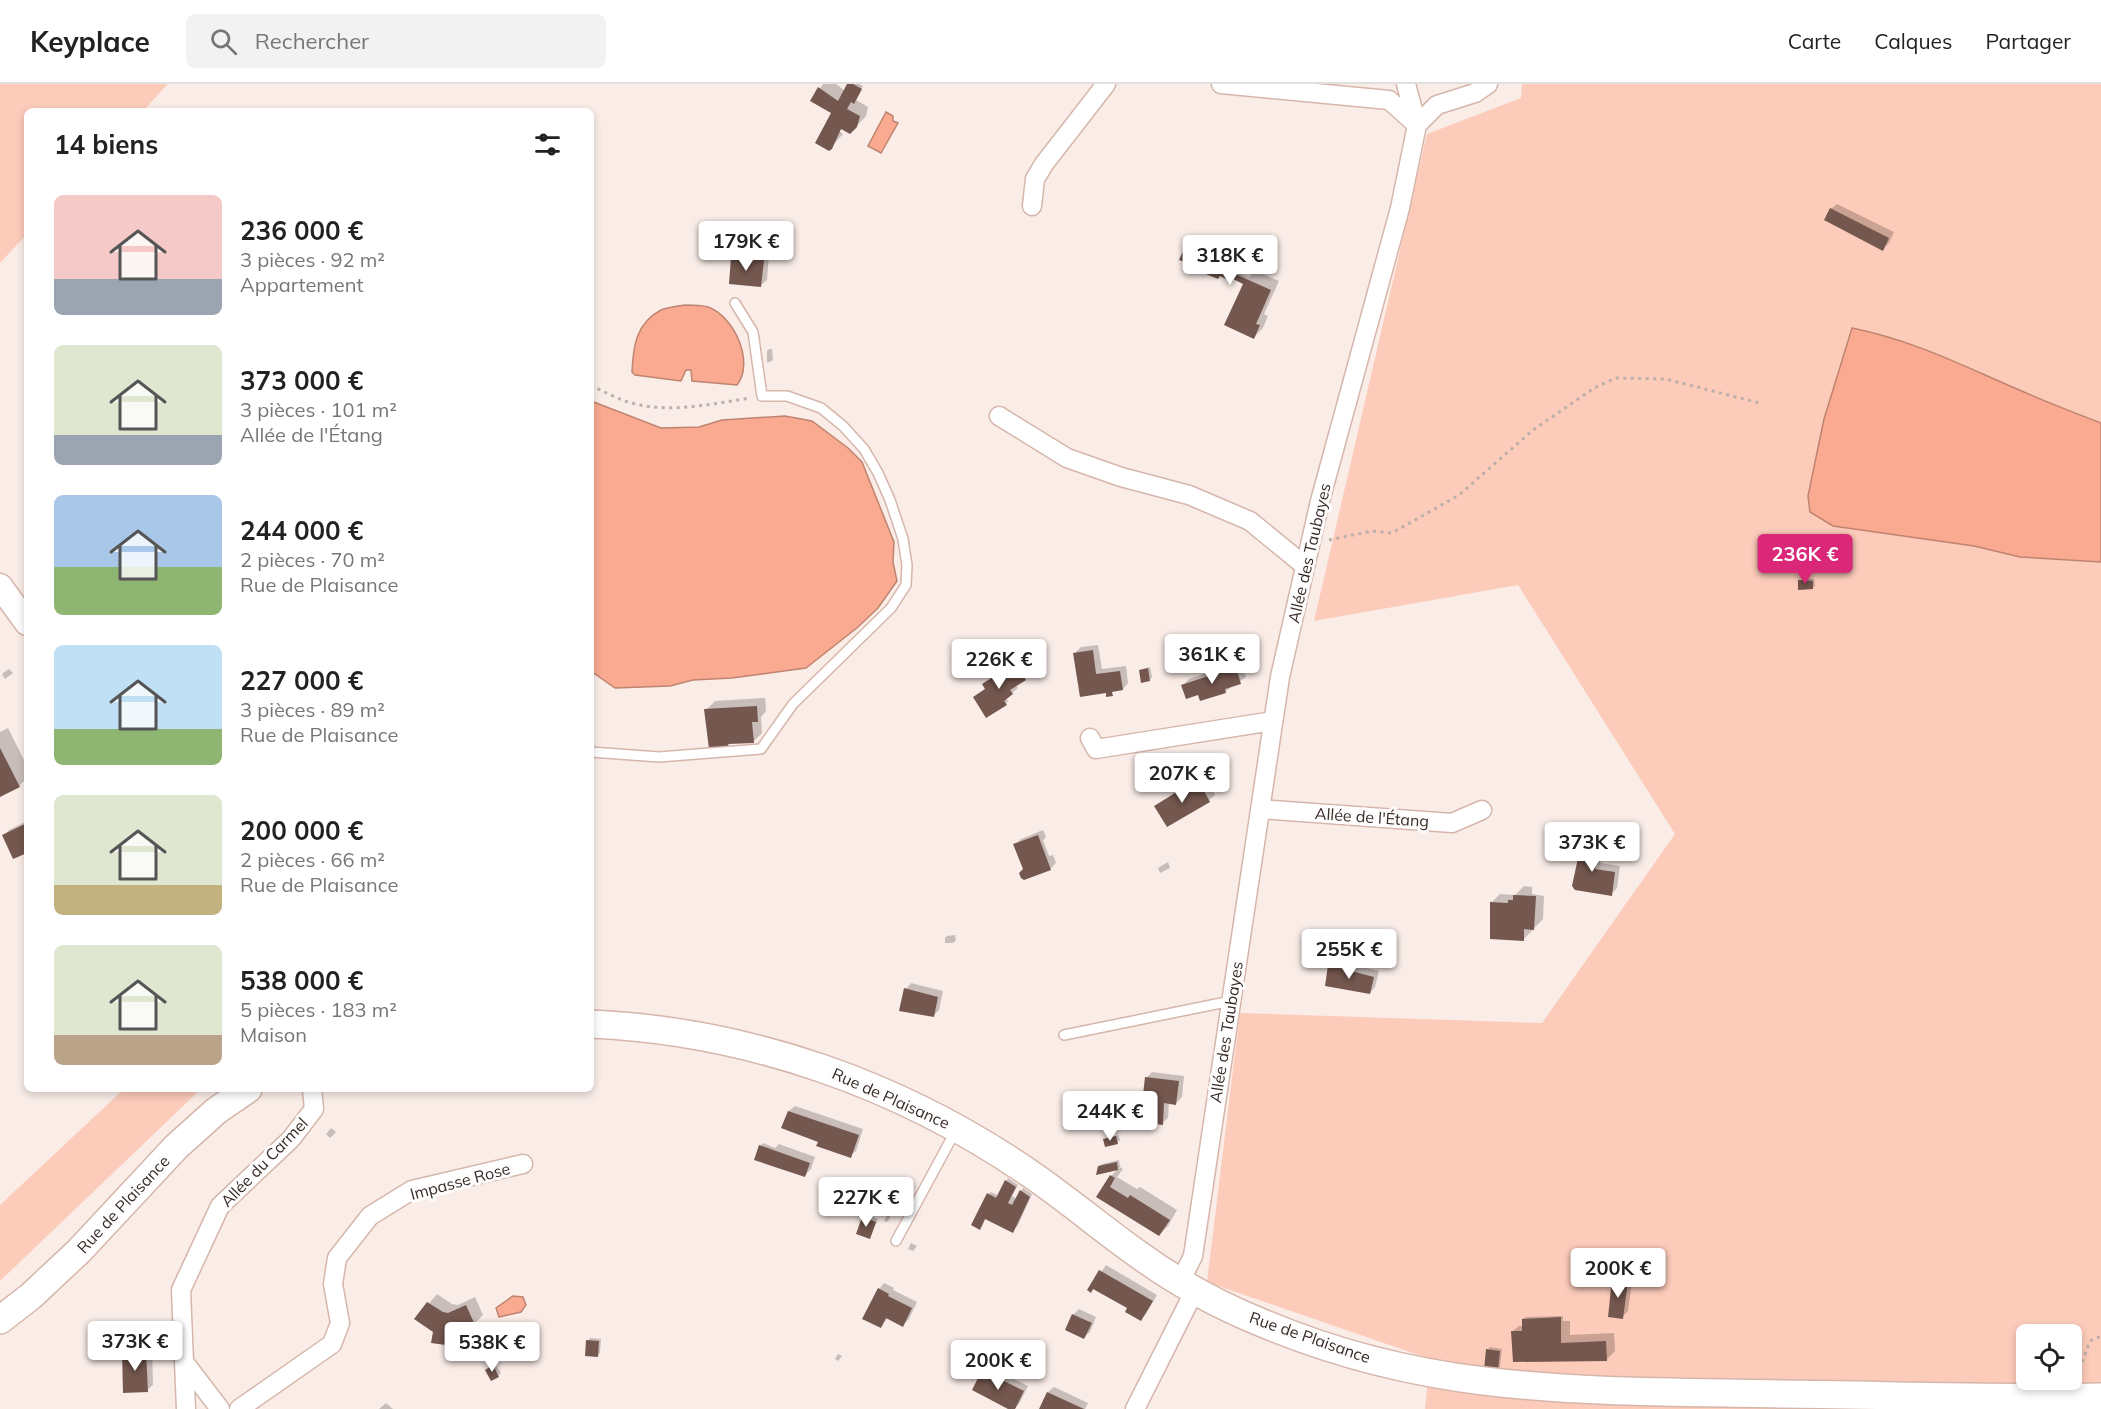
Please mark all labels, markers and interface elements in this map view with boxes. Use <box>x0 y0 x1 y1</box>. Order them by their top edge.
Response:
search box <box>186 14 606 68</box>
text: Keyplace <box>30 24 150 59</box>
icon: search <box>207 25 240 58</box>
text: Rechercher <box>255 27 369 55</box>
text: Carte <box>1788 28 1841 54</box>
text: Calques <box>1874 28 1952 54</box>
text: Partager <box>1985 28 2071 54</box>
text: 14 biens <box>54 128 158 161</box>
icon: filters <box>531 128 564 161</box>
text: 236 000 € <box>240 214 363 247</box>
icon: home <box>102 219 174 291</box>
pin: 179K € <box>697 221 795 272</box>
text: 179K € <box>713 228 779 253</box>
pin: 318K € <box>1181 235 1279 286</box>
text: 318K € <box>1197 242 1263 267</box>
text: 3 pièces · 92 m² <box>240 247 385 272</box>
text: Appartement <box>240 272 363 297</box>
text: 373 000 € <box>240 364 363 397</box>
icon: home <box>102 369 174 441</box>
text: 3 pièces · 101 m² <box>240 397 397 422</box>
text: Allée de l'Étang <box>240 422 383 447</box>
street label: Allée des Taubayes <box>1283 481 1335 625</box>
text: 244 000 € <box>240 514 363 547</box>
icon: home <box>102 519 174 591</box>
pin: 236K € <box>1756 534 1854 585</box>
text: 236K € <box>1772 541 1838 566</box>
text: 2 pièces · 70 m² <box>240 547 385 572</box>
text: Rue de Plaisance <box>240 572 398 597</box>
pin: 361K € <box>1163 634 1261 685</box>
pin: 226K € <box>950 639 1048 690</box>
text: 361K € <box>1179 641 1245 666</box>
text: 226K € <box>966 646 1032 671</box>
text: 227 000 € <box>240 664 363 697</box>
icon: home <box>102 669 174 741</box>
text: 3 pièces · 89 m² <box>240 697 385 722</box>
text: Rue de Plaisance <box>240 722 398 747</box>
pin: 207K € <box>1133 753 1231 804</box>
text: 207K € <box>1149 760 1215 785</box>
street label: Allée de l'Étang <box>1314 803 1430 831</box>
text: 200 000 € <box>240 814 363 847</box>
icon: home <box>102 819 174 891</box>
pin: 373K € <box>1543 822 1641 873</box>
text: 373K € <box>1559 829 1625 854</box>
text: 2 pièces · 66 m² <box>240 847 385 872</box>
text: Rue de Plaisance <box>240 872 398 897</box>
pin: 255K € <box>1300 929 1398 980</box>
text: 255K € <box>1316 936 1382 961</box>
street label: Allée des Taubayes <box>1205 960 1247 1104</box>
text: 538 000 € <box>240 964 363 997</box>
icon: home <box>102 969 174 1041</box>
text: 5 pièces · 183 m² <box>240 997 397 1022</box>
text: Maison <box>240 1022 307 1047</box>
street label: Rue de Plaisance <box>829 1063 953 1133</box>
pin: 244K € <box>1061 1091 1159 1142</box>
text: 244K € <box>1077 1098 1143 1123</box>
street label: Allée du Carmel <box>216 1113 312 1211</box>
street label: Rue de Plaisance <box>72 1151 174 1257</box>
street label: Impasse Rose <box>408 1158 512 1204</box>
pin: 227K € <box>817 1177 915 1228</box>
text: 227K € <box>833 1184 899 1209</box>
pin: 200K € <box>1569 1248 1667 1299</box>
text: 200K € <box>1585 1255 1651 1280</box>
street label: Rue de Plaisance <box>1247 1307 1373 1367</box>
pin: 373K € <box>86 1321 184 1372</box>
pin: 538K € <box>443 1322 541 1373</box>
map controls <box>2016 1324 2082 1390</box>
button: locate <box>2016 1324 2082 1390</box>
text: 373K € <box>102 1328 168 1353</box>
text: 538K € <box>459 1329 525 1354</box>
pin: 200K € <box>949 1340 1047 1391</box>
text: 200K € <box>965 1347 1031 1372</box>

